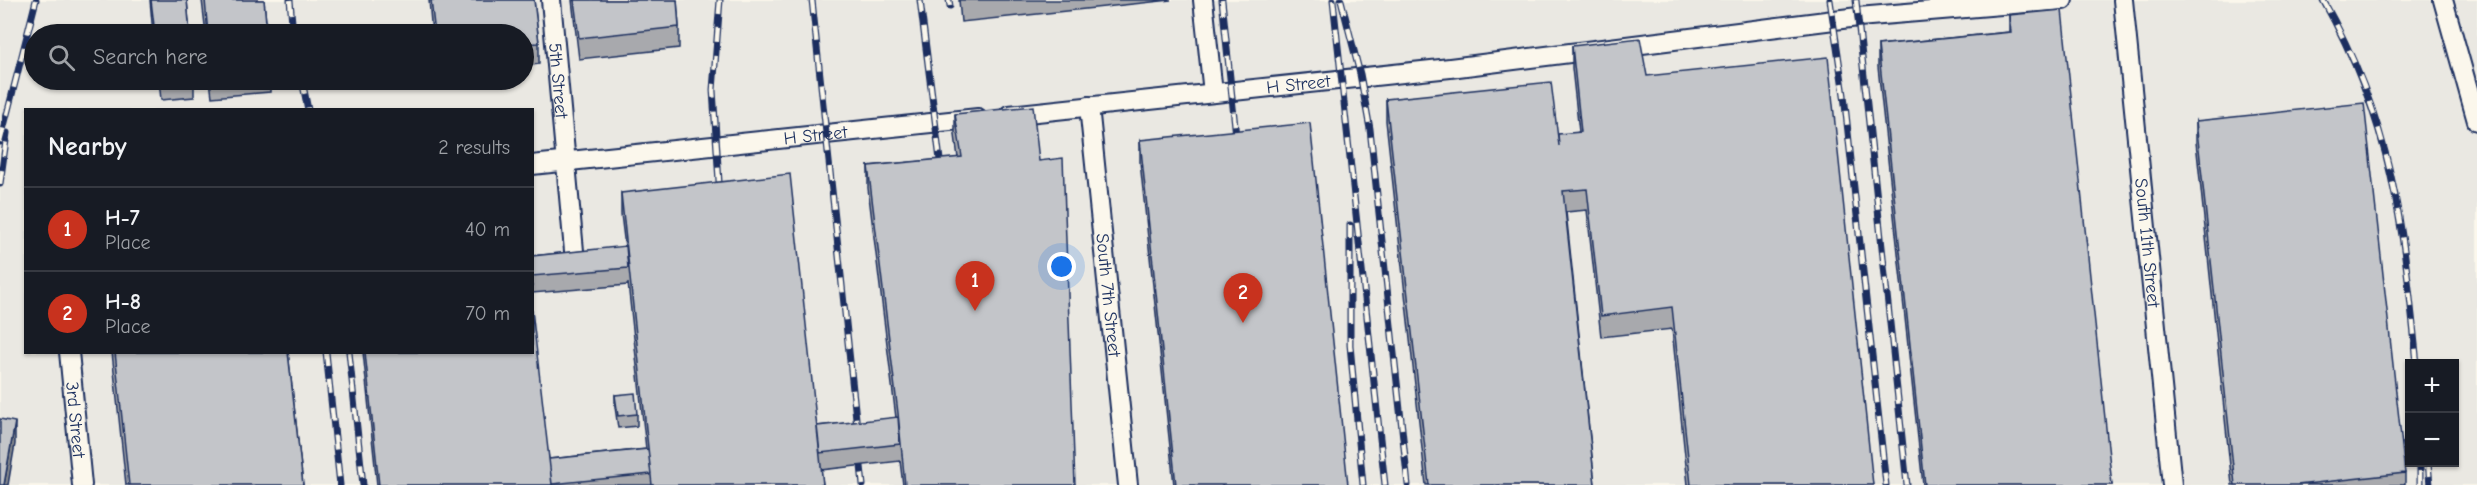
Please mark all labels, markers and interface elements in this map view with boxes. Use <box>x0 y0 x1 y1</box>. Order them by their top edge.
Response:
search box <box>24 24 534 90</box>
icon: search <box>45 41 78 74</box>
street label: 5th Street <box>544 42 572 120</box>
text: Search here <box>93 44 208 70</box>
street label: H Street <box>1265 70 1332 98</box>
street label: H Street <box>782 121 849 149</box>
text: Nearby <box>48 132 127 162</box>
text: 2 results <box>438 136 510 159</box>
street label: South 11th Street <box>2131 177 2165 309</box>
text: H-7 <box>105 205 140 231</box>
text: 1 <box>64 218 71 241</box>
text: 40 m <box>465 218 510 241</box>
text: Place <box>105 231 151 254</box>
street label: South 7th Street <box>1092 232 1125 359</box>
your location <box>1047 252 1076 281</box>
pin: 1 <box>956 262 994 311</box>
pin: 2 <box>1224 274 1262 323</box>
text: H-8 <box>105 289 141 315</box>
text: 2 <box>63 302 72 325</box>
text: 70 m <box>465 302 510 325</box>
text: Place <box>105 315 151 338</box>
map controls <box>2405 359 2459 467</box>
button: + <box>2405 359 2459 413</box>
street label: 3rd Street <box>61 381 90 460</box>
button: − <box>2405 413 2459 467</box>

